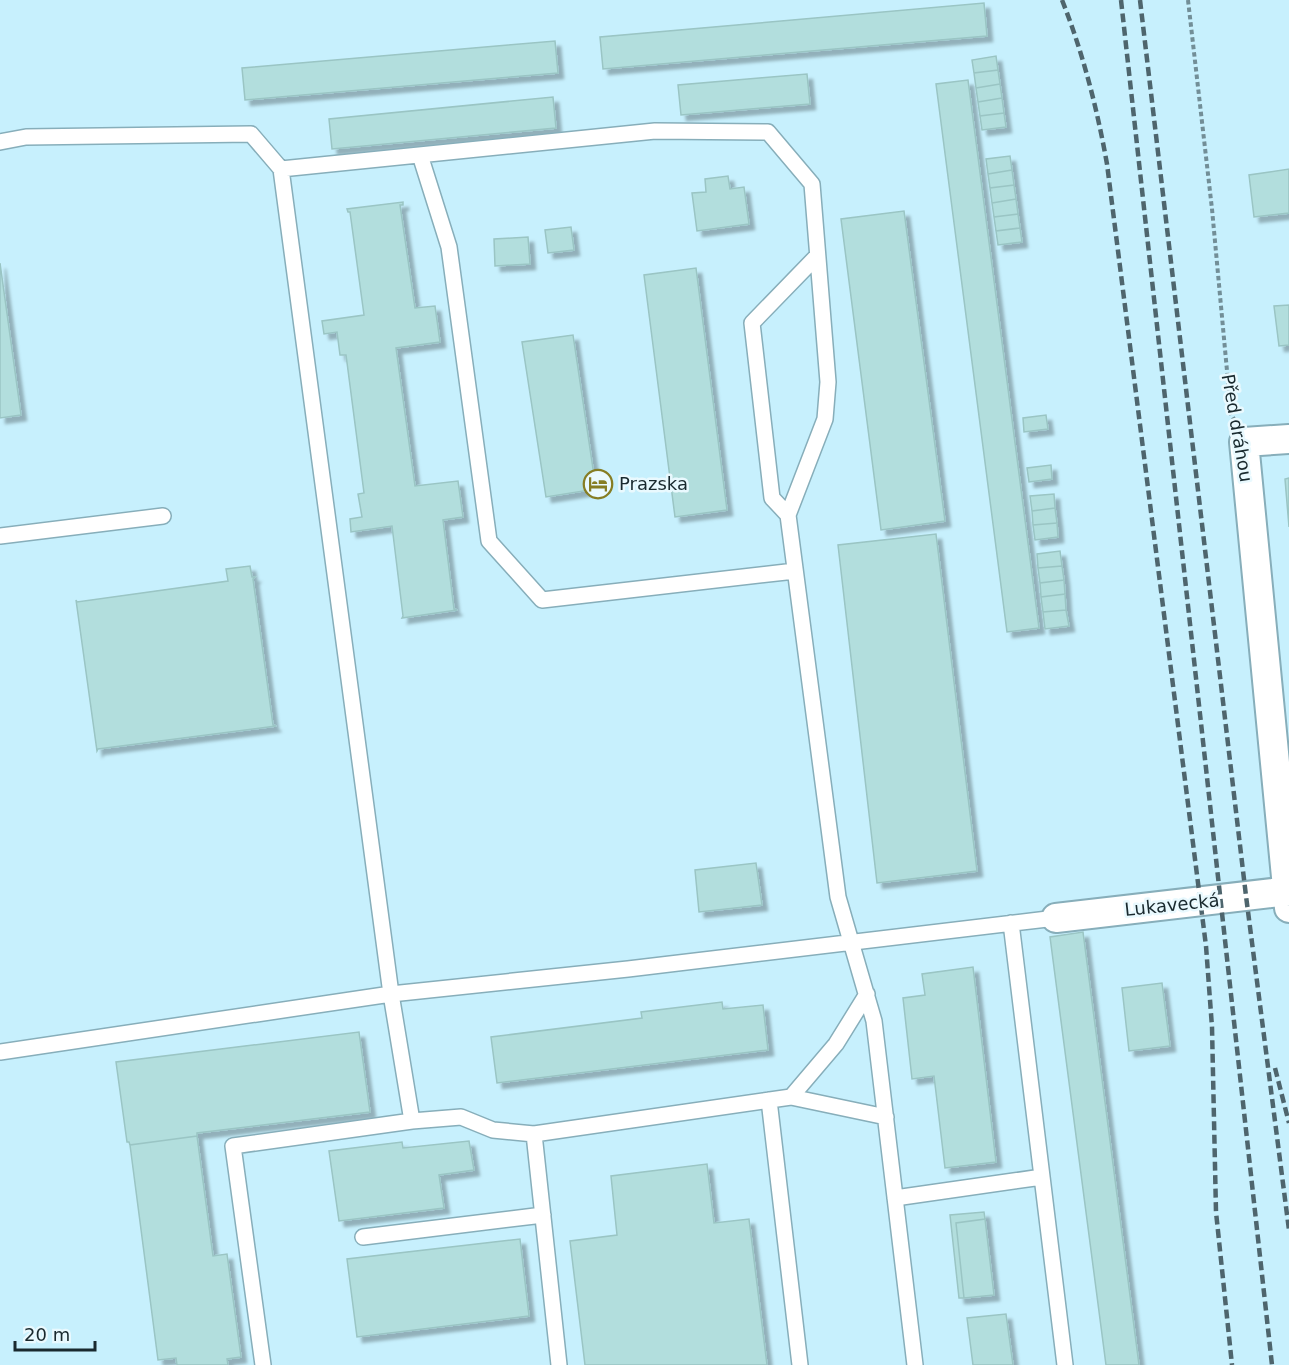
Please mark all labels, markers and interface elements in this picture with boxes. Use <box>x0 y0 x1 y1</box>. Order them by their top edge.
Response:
street label: Před dráhou <box>1218 372 1257 484</box>
hotel icon: Prazska <box>582 468 614 500</box>
place label: Prazska <box>619 473 688 494</box>
street label: Lukavecká <box>1124 889 1220 920</box>
scale bar <box>15 1314 94 1352</box>
text: 20 m <box>24 1324 70 1345</box>

